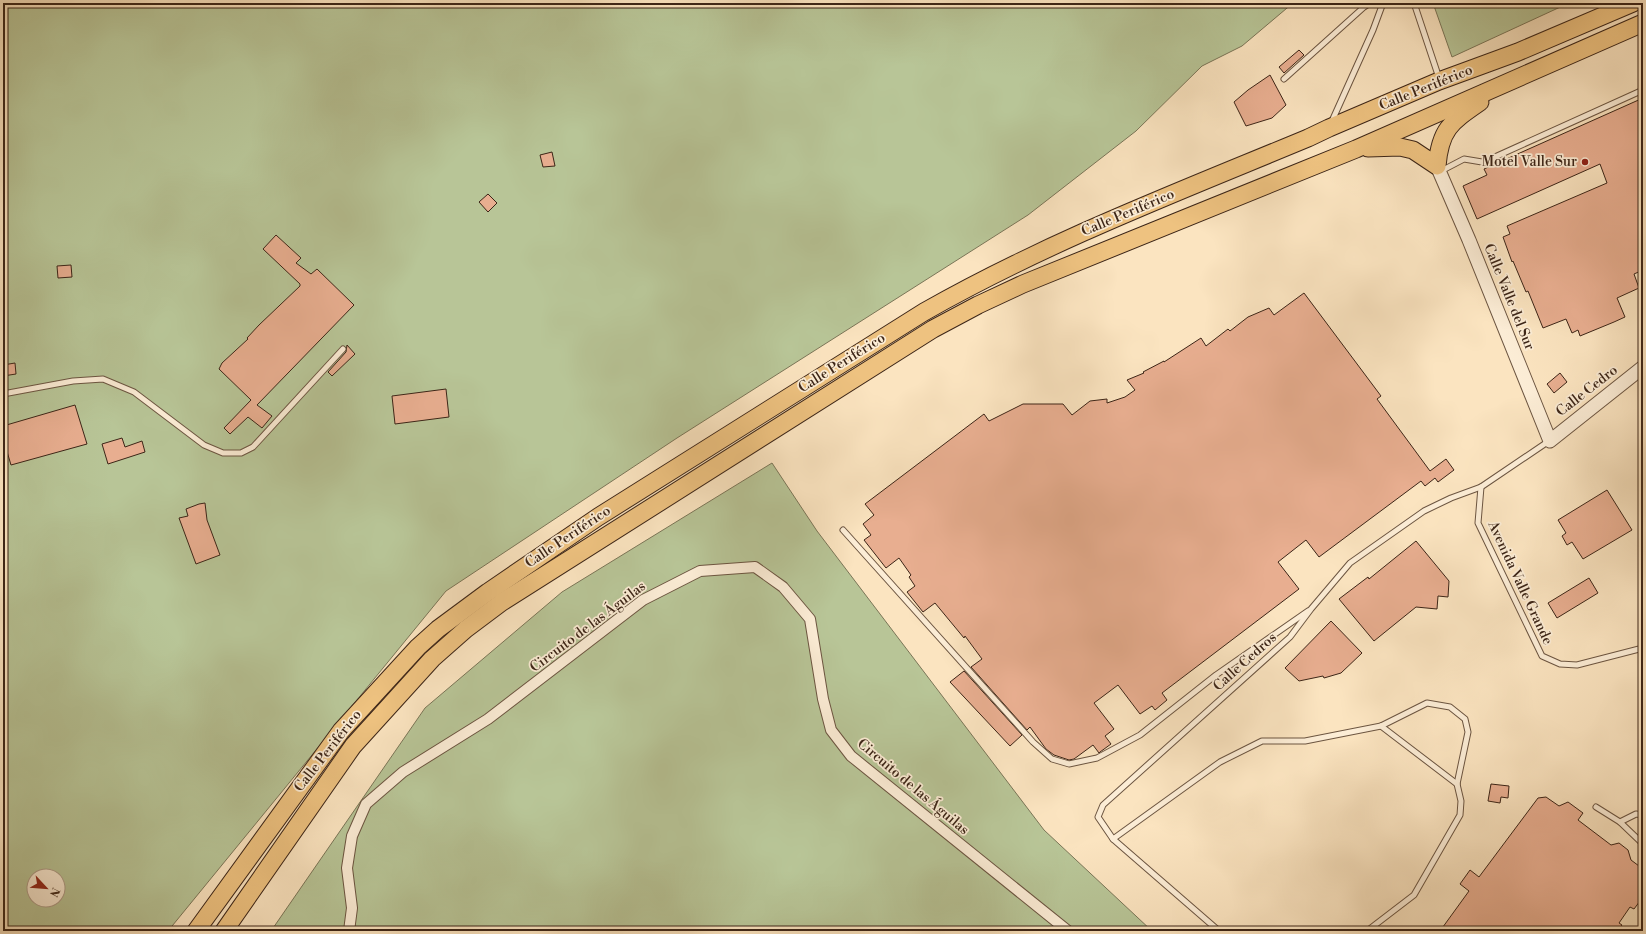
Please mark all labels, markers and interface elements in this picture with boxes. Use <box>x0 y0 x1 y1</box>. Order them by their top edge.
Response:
street label: Calle Periférico <box>1377 61 1476 115</box>
place label: Motel Valle Sur <box>1482 153 1577 171</box>
marker: Motel Valle Sur <box>1580 157 1590 167</box>
street label: Calle Periférico <box>1079 185 1177 241</box>
street label: Calle Valle del Sur <box>1479 241 1539 353</box>
street label: Calle Periférico <box>795 329 889 397</box>
street label: Calle Cedro <box>1553 361 1622 421</box>
street label: Calle Periférico <box>522 502 614 572</box>
street label: Avenida Valle Grande <box>1483 517 1557 648</box>
street label: Circuito de las Águilas <box>525 576 650 676</box>
street label: Calle Cedros <box>1209 629 1281 695</box>
street label: Calle Periférico <box>290 706 366 796</box>
street label: Circuito de las Águilas <box>853 733 974 839</box>
north arrow <box>26 868 66 908</box>
text: N <box>46 885 62 899</box>

